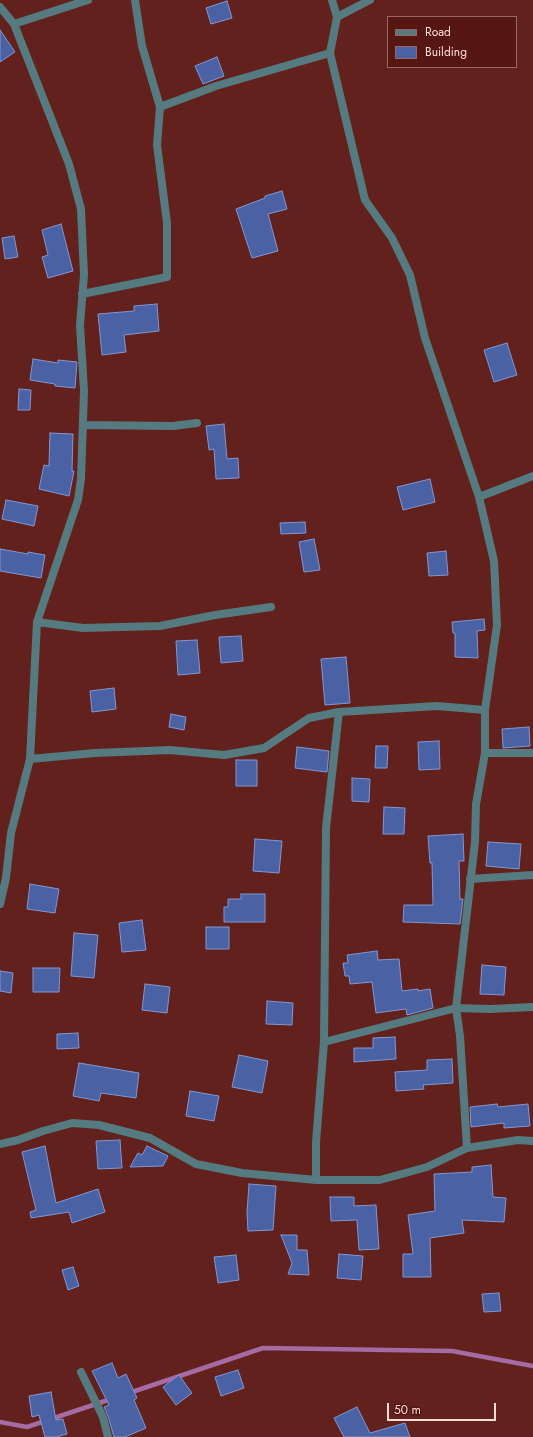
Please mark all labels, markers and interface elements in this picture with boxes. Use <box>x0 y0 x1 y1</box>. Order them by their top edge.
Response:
legend <box>387 16 517 68</box>
text: Road <box>425 23 451 41</box>
text: Building <box>425 43 467 61</box>
scale bar <box>389 1395 498 1421</box>
text: 50 m <box>394 1401 421 1419</box>

